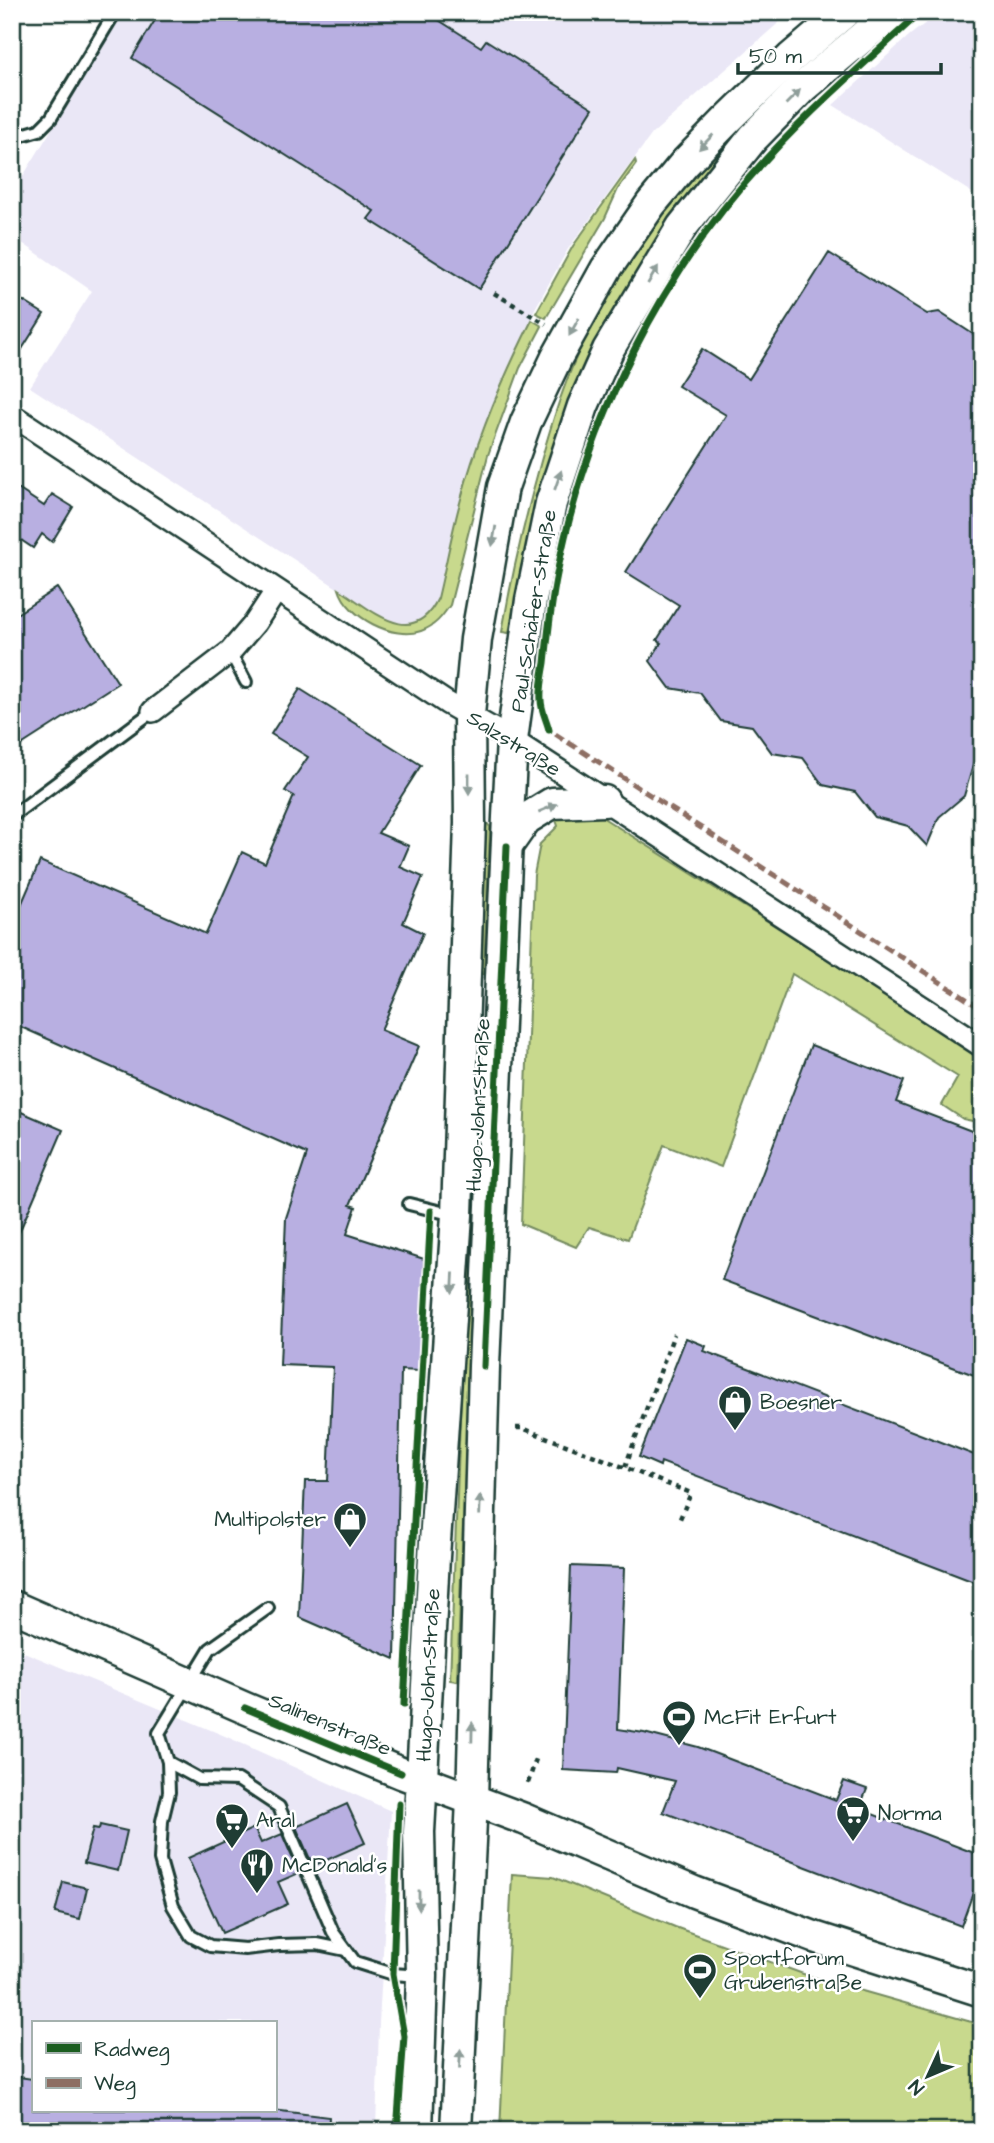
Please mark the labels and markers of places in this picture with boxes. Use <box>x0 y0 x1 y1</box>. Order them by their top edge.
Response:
shop icon: Boesner <box>716 1383 754 1432</box>
place label: Boesner <box>760 1388 843 1417</box>
shop icon: Multipolster <box>331 1500 369 1549</box>
place label: Multipolster <box>214 1505 326 1535</box>
sports icon: McFit Erfurt <box>660 1698 698 1747</box>
place label: McFit Erfurt <box>704 1703 837 1732</box>
supermarket icon: Norma <box>834 1794 872 1843</box>
place label: Norma <box>878 1799 942 1828</box>
supermarket icon: Aral <box>213 1801 251 1850</box>
place label: Aral <box>256 1806 295 1835</box>
restaurant icon: McDonald's <box>238 1846 276 1895</box>
place label: McDonald's <box>282 1851 387 1880</box>
place label: Sportforum Grubenstraße <box>724 1944 862 1997</box>
sports icon: Sportforum Grubenstraße <box>681 1951 719 2000</box>

